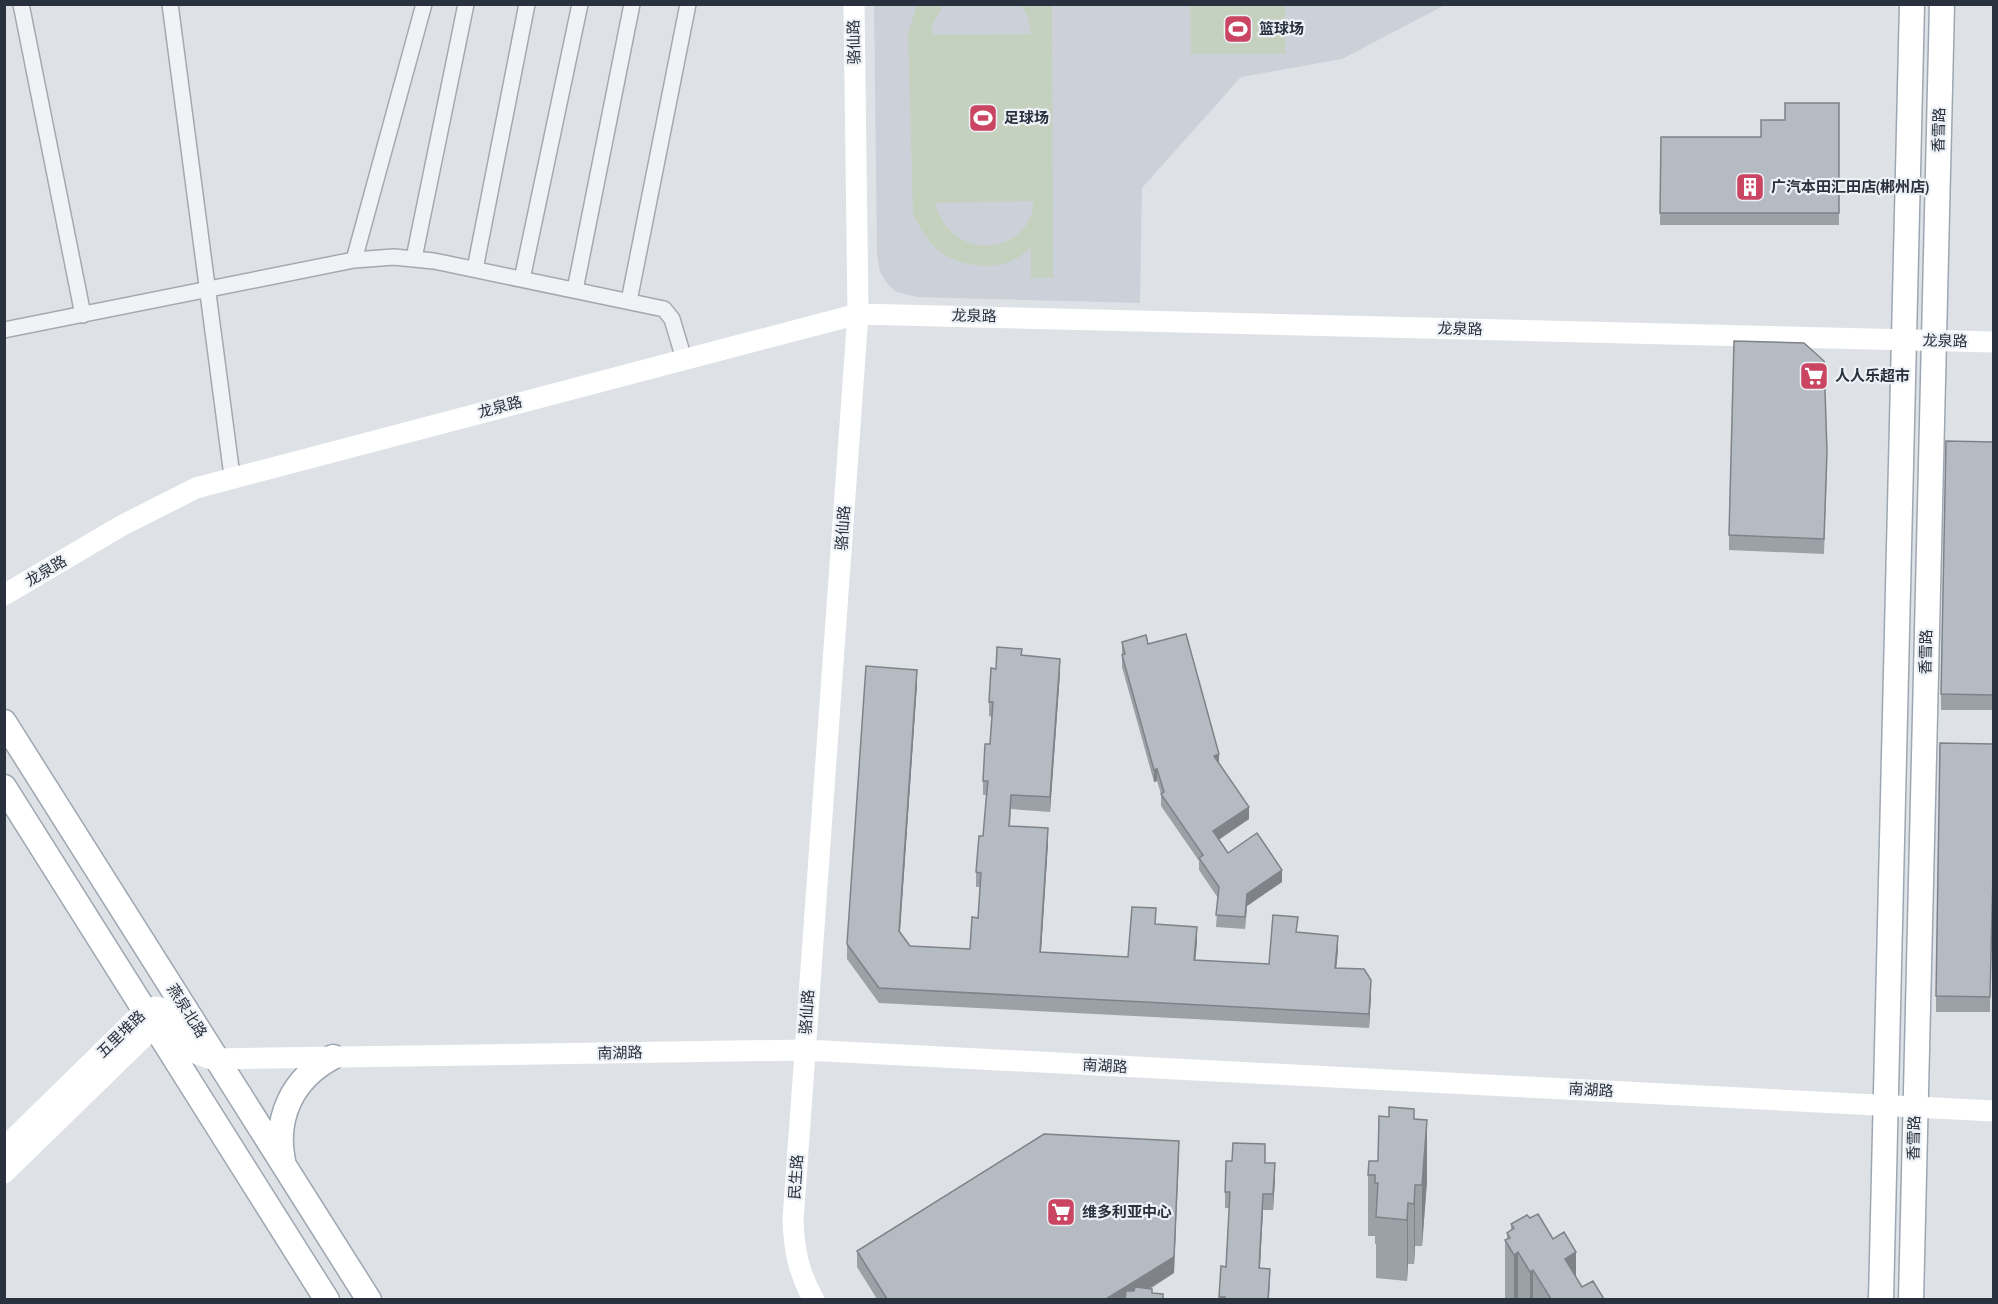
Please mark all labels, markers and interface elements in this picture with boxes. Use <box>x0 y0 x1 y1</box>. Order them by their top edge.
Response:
sports icon: 篮球场 <box>1222 13 1254 45</box>
place label: 篮球场 <box>1259 18 1304 39</box>
street label: 骆仙路 <box>843 19 864 65</box>
sports icon: 足球场 <box>967 102 999 134</box>
place label: 足球场 <box>1004 107 1049 128</box>
street label: 香雪路 <box>1928 107 1949 153</box>
building icon: 广汽本田汇田店(郴州店) <box>1734 171 1766 203</box>
place label: 广汽本田汇田店(郴州店) <box>1771 176 1929 197</box>
street label: 龙泉路 <box>951 305 997 326</box>
street label: 龙泉路 <box>1437 318 1483 339</box>
street label: 龙泉路 <box>1922 330 1968 351</box>
supermarket icon: 人人乐超市 <box>1798 360 1830 392</box>
place label: 人人乐超市 <box>1835 365 1910 386</box>
street label: 龙泉路 <box>475 391 524 422</box>
street label: 骆仙路 <box>830 505 855 551</box>
street label: 龙泉路 <box>21 550 70 591</box>
street label: 香雪路 <box>1915 629 1936 675</box>
street label: 燕泉北路 <box>163 980 212 1042</box>
street label: 骆仙路 <box>794 989 819 1035</box>
street label: 五里堆路 <box>92 1005 150 1062</box>
street label: 南湖路 <box>597 1042 643 1063</box>
street label: 南湖路 <box>1082 1054 1128 1077</box>
street label: 南湖路 <box>1568 1078 1614 1101</box>
street label: 香雪路 <box>1903 1115 1924 1161</box>
street label: 民生路 <box>783 1154 808 1200</box>
supermarket icon: 维多利亚中心 <box>1045 1196 1077 1228</box>
place label: 维多利亚中心 <box>1082 1201 1172 1222</box>

